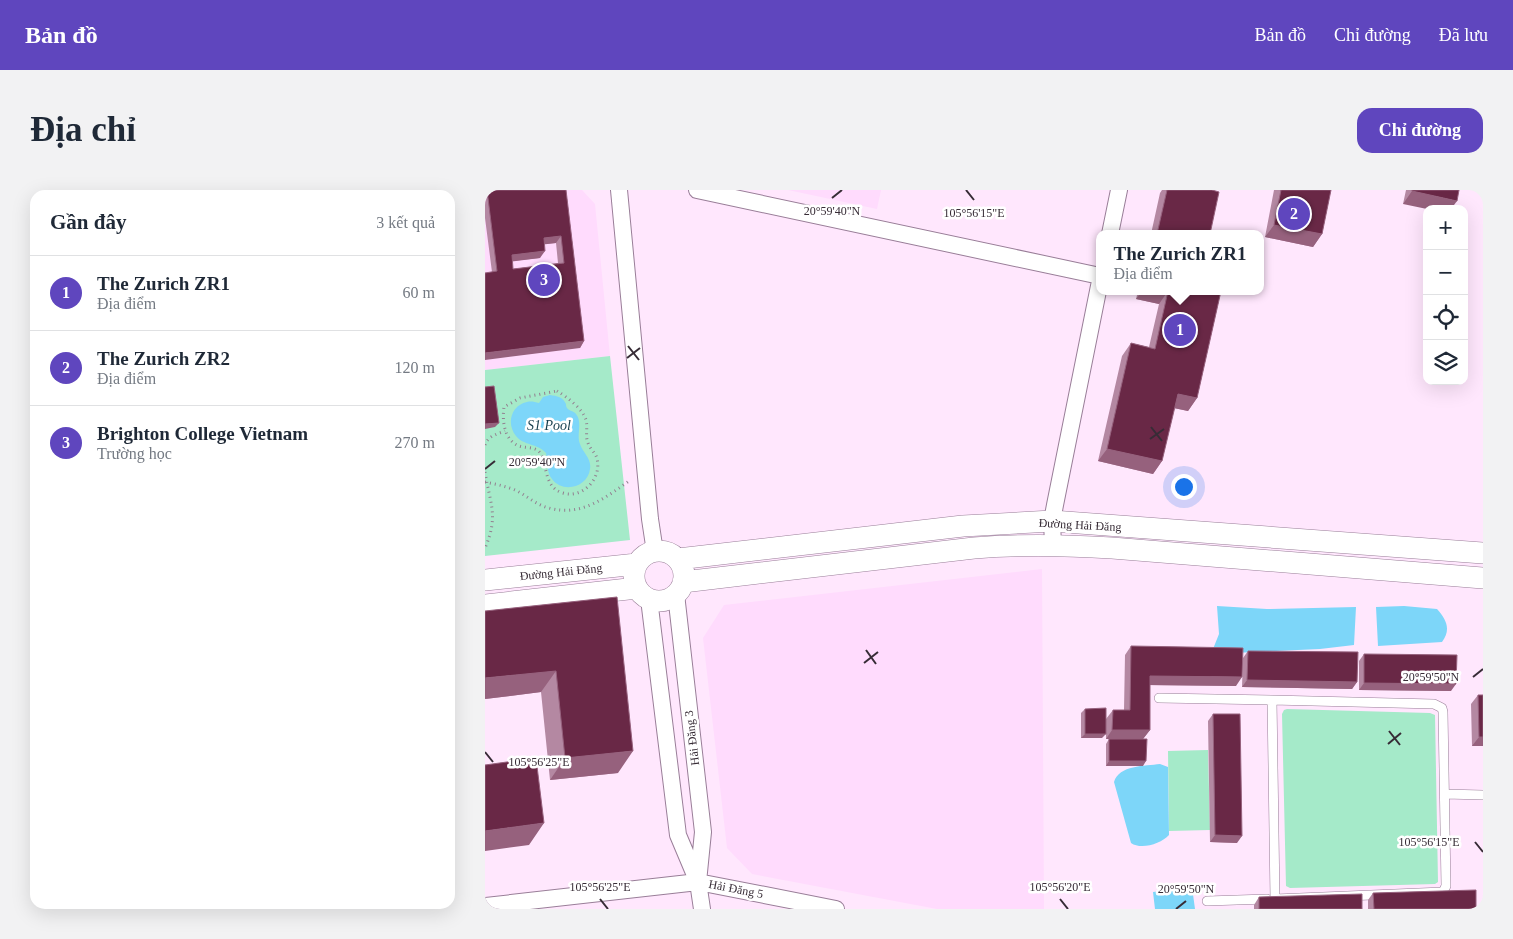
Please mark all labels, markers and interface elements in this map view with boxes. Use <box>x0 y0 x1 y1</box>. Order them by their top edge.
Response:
text: Bản đồ <box>25 22 98 48</box>
text: Bản đồ <box>1254 25 1306 45</box>
text: Chỉ đường <box>1334 25 1411 45</box>
text: Đã lưu <box>1439 25 1488 45</box>
button: Chỉ đường <box>1357 108 1483 153</box>
text: Địa chỉ <box>30 110 136 149</box>
pin: 2 <box>1278 195 1310 233</box>
text: 20°59'40"N <box>804 204 861 218</box>
map controls <box>1423 205 1468 385</box>
button: + <box>1423 205 1468 250</box>
text: 105°56'15"E <box>943 206 1005 220</box>
text: Gần đây <box>50 210 126 234</box>
text: 3 kết quả <box>376 214 435 231</box>
popup <box>1096 230 1264 295</box>
text: The Zurich ZR1 <box>1113 243 1247 264</box>
button: − <box>1423 250 1468 295</box>
pin: 3 <box>528 261 560 299</box>
text: Địa điểm <box>1113 265 1173 282</box>
text: The Zurich ZR1 <box>97 273 230 294</box>
text: 1 <box>62 284 70 301</box>
text: 60 m <box>403 284 435 301</box>
text: Địa điểm <box>97 295 156 312</box>
button: locate <box>1423 295 1468 340</box>
pin: 1 <box>1164 311 1196 349</box>
button: layers <box>1423 340 1468 385</box>
text: The Zurich ZR2 <box>97 348 230 369</box>
text: 2 <box>62 359 70 376</box>
text: 120 m <box>395 359 435 376</box>
text: Địa điểm <box>97 370 156 387</box>
water label: S1 Pool <box>527 418 571 433</box>
text: Brighton College Vietnam <box>97 423 308 444</box>
text: 3 <box>62 434 70 451</box>
text: 270 m <box>395 434 435 451</box>
text: Trường học <box>97 445 172 462</box>
text: 20°59'40"N <box>509 455 566 469</box>
your location <box>1171 474 1197 500</box>
street label: Đường Hải Đăng <box>1038 516 1122 534</box>
street label: Đường Hải Đăng <box>519 561 603 583</box>
text: 20°59'50"N <box>1403 670 1460 684</box>
street label: Hải Đăng 3 <box>682 710 702 766</box>
text: 105°56'25"E <box>508 755 570 769</box>
text: 105°56'15"E <box>1398 835 1460 849</box>
street label: Hải Đăng 5 <box>708 877 764 901</box>
text: 105°56'25"E <box>569 880 631 894</box>
text: 105°56'20"E <box>1029 880 1091 894</box>
text: 20°59'50"N <box>1158 882 1215 896</box>

